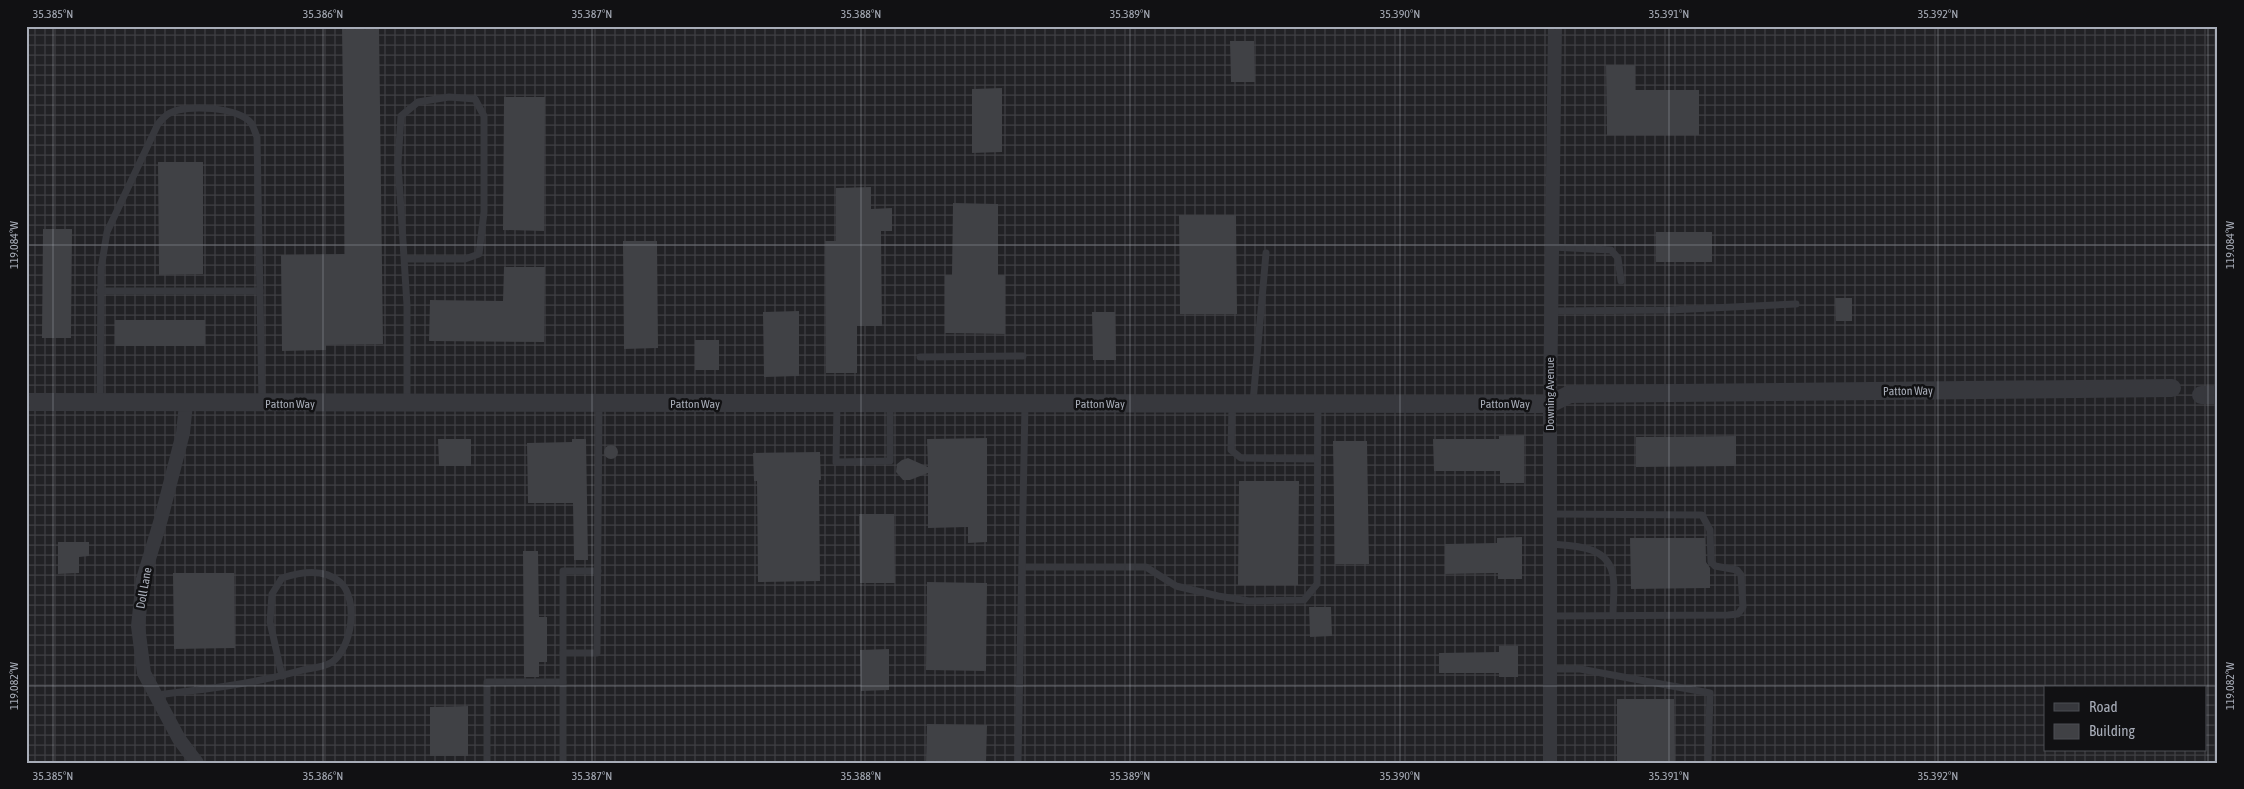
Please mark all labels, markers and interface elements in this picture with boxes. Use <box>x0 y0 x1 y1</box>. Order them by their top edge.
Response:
text: 35.385°N <box>33 7 73 21</box>
text: 35.386°N <box>303 7 343 21</box>
text: 35.387°N <box>572 7 612 21</box>
text: 35.388°N <box>841 7 881 21</box>
text: 35.389°N <box>1110 7 1150 21</box>
text: 35.390°N <box>1380 7 1420 21</box>
text: 35.391°N <box>1649 7 1689 21</box>
text: 35.392°N <box>1918 7 1958 21</box>
text: 119.084°W <box>7 221 21 269</box>
text: 119.084°W <box>2223 221 2237 269</box>
street label: Downing Avenue <box>1543 357 1557 431</box>
street label: Patton Way <box>1883 384 1933 398</box>
street label: Patton Way <box>265 397 315 411</box>
street label: Patton Way <box>670 397 720 411</box>
street label: Patton Way <box>1075 397 1125 411</box>
street label: Patton Way <box>1480 397 1530 411</box>
street label: Doll Lane <box>133 566 155 610</box>
text: 119.082°W <box>7 662 21 710</box>
text: 119.082°W <box>2223 662 2237 710</box>
legend <box>2044 686 2206 752</box>
text: Road <box>2089 698 2118 715</box>
text: Building <box>2089 722 2135 739</box>
text: 35.385°N <box>33 769 73 783</box>
text: 35.386°N <box>303 769 343 783</box>
text: 35.387°N <box>572 769 612 783</box>
text: 35.388°N <box>841 769 881 783</box>
text: 35.389°N <box>1110 769 1150 783</box>
text: 35.390°N <box>1380 769 1420 783</box>
text: 35.391°N <box>1649 769 1689 783</box>
text: 35.392°N <box>1918 769 1958 783</box>

